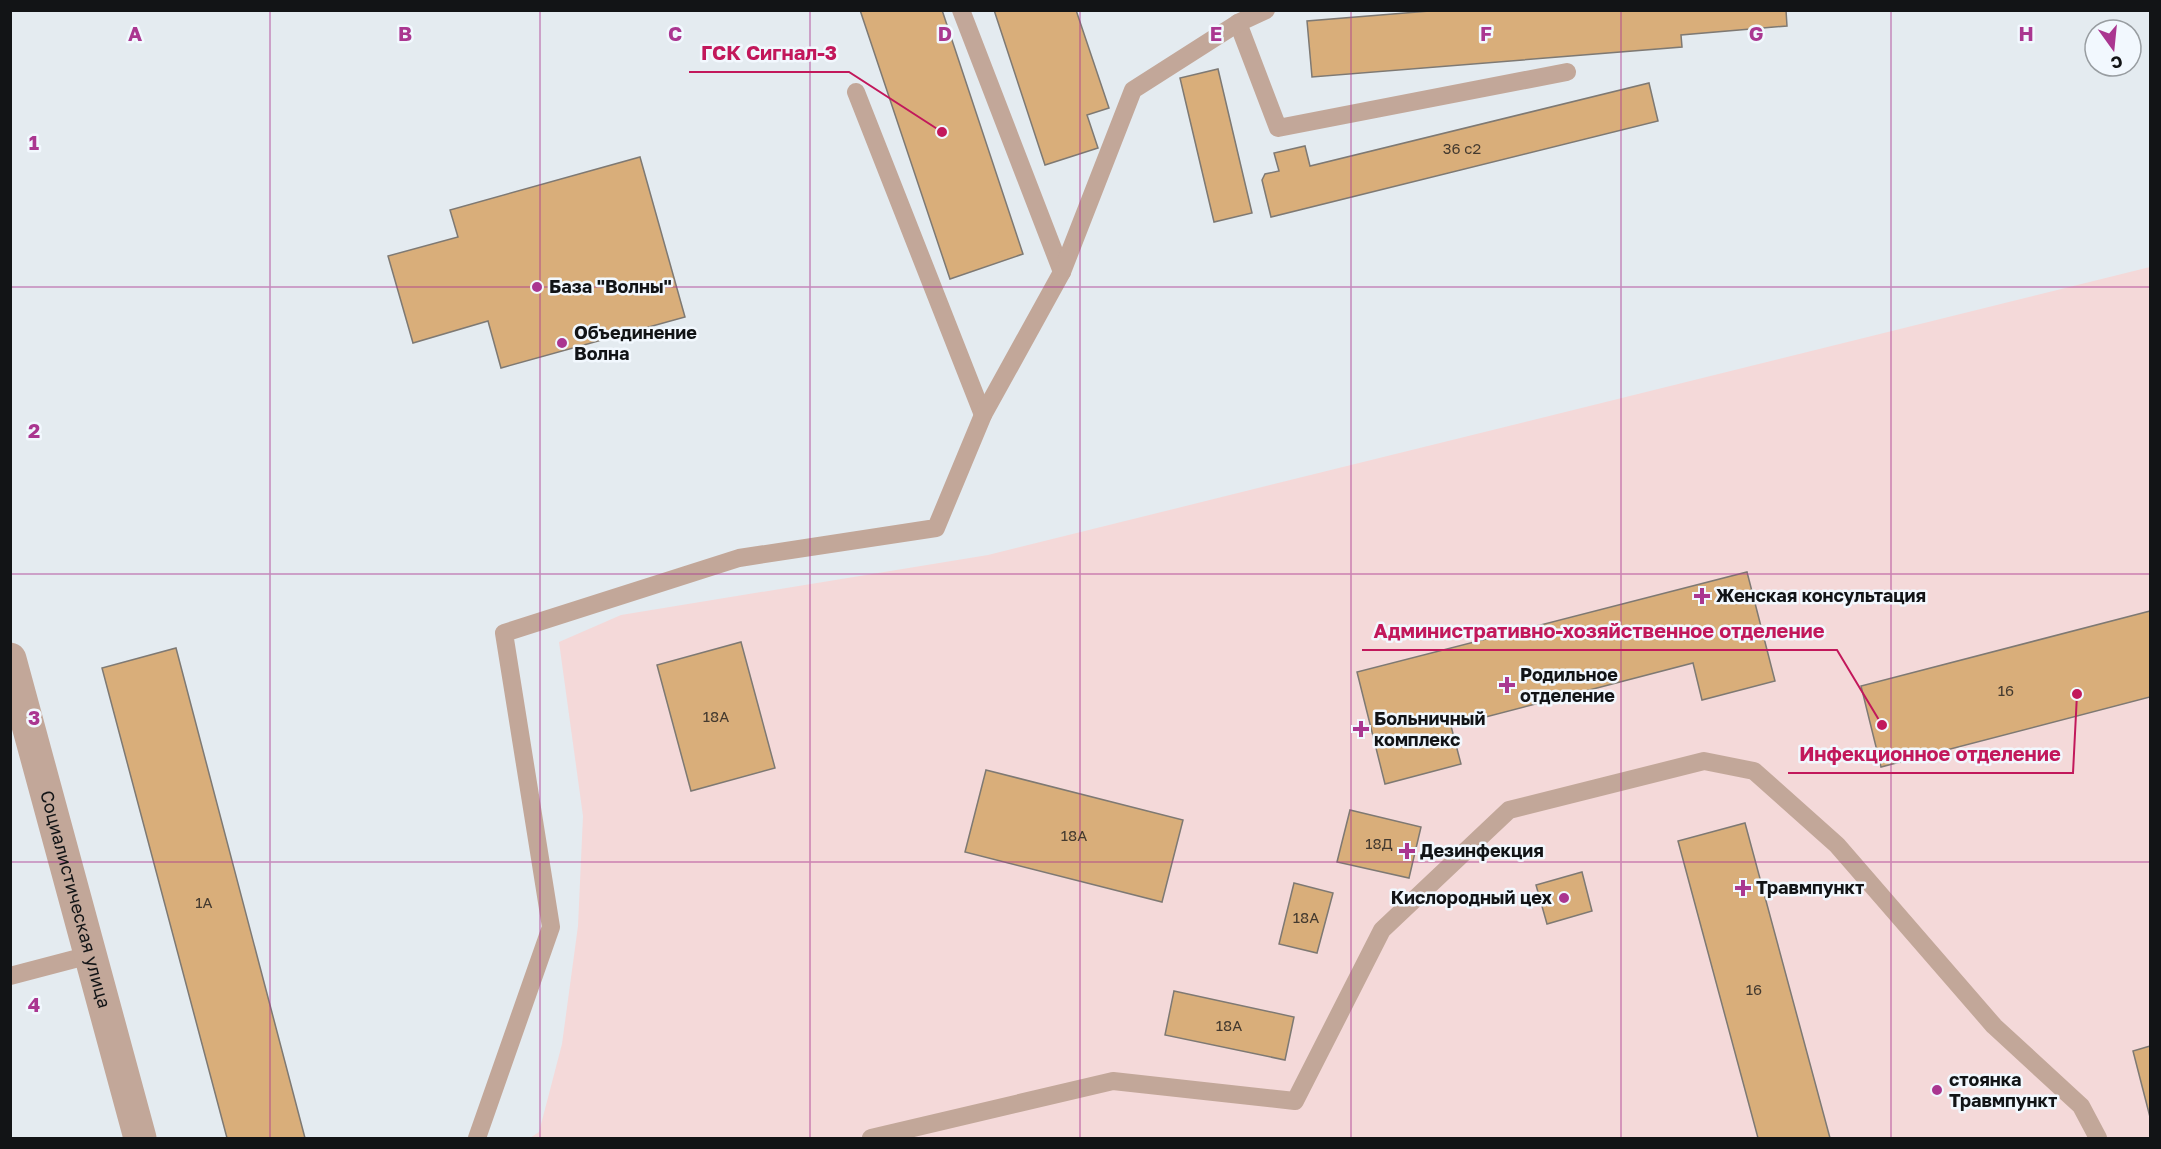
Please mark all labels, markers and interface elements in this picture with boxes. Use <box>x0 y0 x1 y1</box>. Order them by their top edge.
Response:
north arrow <box>2083 18 2143 78</box>
text: A <box>128 21 142 45</box>
text: B <box>398 21 412 45</box>
text: C <box>668 21 682 45</box>
text: D <box>938 21 952 45</box>
text: E <box>1210 21 1222 45</box>
text: F <box>1480 21 1492 45</box>
text: G <box>1749 21 1763 45</box>
text: H <box>2018 21 2034 45</box>
callout: ГСК Сигнал-3 <box>689 34 849 72</box>
text: ГСК Сигнал-3 <box>701 40 837 64</box>
text: С <box>2109 51 2125 74</box>
text: 1 <box>29 130 39 154</box>
house number: 36 с2 <box>1443 139 1481 157</box>
place label: База "Волны" <box>549 275 672 297</box>
marker: База "Волны" <box>530 280 544 294</box>
place label: Объединение Волна <box>574 321 697 364</box>
marker: Объединение Волна <box>555 336 569 350</box>
text: 2 <box>28 418 40 442</box>
place label: Женская консультация <box>1716 584 1926 606</box>
marker: Женская консультация <box>1693 587 1711 605</box>
callout: Административно-хозяйственное отделение <box>1362 612 1837 650</box>
text: Административно-хозяйственное отделение <box>1373 618 1825 642</box>
place label: Родильное отделение <box>1520 663 1618 706</box>
marker: Родильное отделение <box>1498 676 1516 694</box>
house number: 16 <box>1998 681 2014 699</box>
text: 3 <box>28 705 40 729</box>
house number: 18А <box>703 707 729 725</box>
place label: Больничный комплекс <box>1374 707 1485 750</box>
marker: Больничный комплекс <box>1352 720 1370 738</box>
callout: Инфекционное отделение <box>1788 735 2073 773</box>
text: Инфекционное отделение <box>1799 741 2061 765</box>
street label: Социалистическая улица <box>36 788 116 1010</box>
house number: 18А <box>1061 826 1087 844</box>
house number: 18Д <box>1365 834 1393 852</box>
place label: Дезинфекция <box>1420 839 1544 861</box>
marker: Дезинфекция <box>1398 842 1416 860</box>
place label: Травмпункт <box>1756 876 1864 898</box>
marker: Травмпункт <box>1734 879 1752 897</box>
place label: Кислородный цех <box>1391 886 1553 908</box>
marker: Кислородный цех <box>1557 891 1571 905</box>
house number: 1А <box>195 893 213 911</box>
house number: 18А <box>1293 908 1319 926</box>
house number: 16 <box>1746 980 1762 998</box>
text: 4 <box>28 992 40 1016</box>
house number: 18А <box>1216 1016 1242 1034</box>
place label: стоянка Травмпункт <box>1949 1068 2057 1111</box>
marker: стоянка Травмпункт <box>1930 1083 1944 1097</box>

